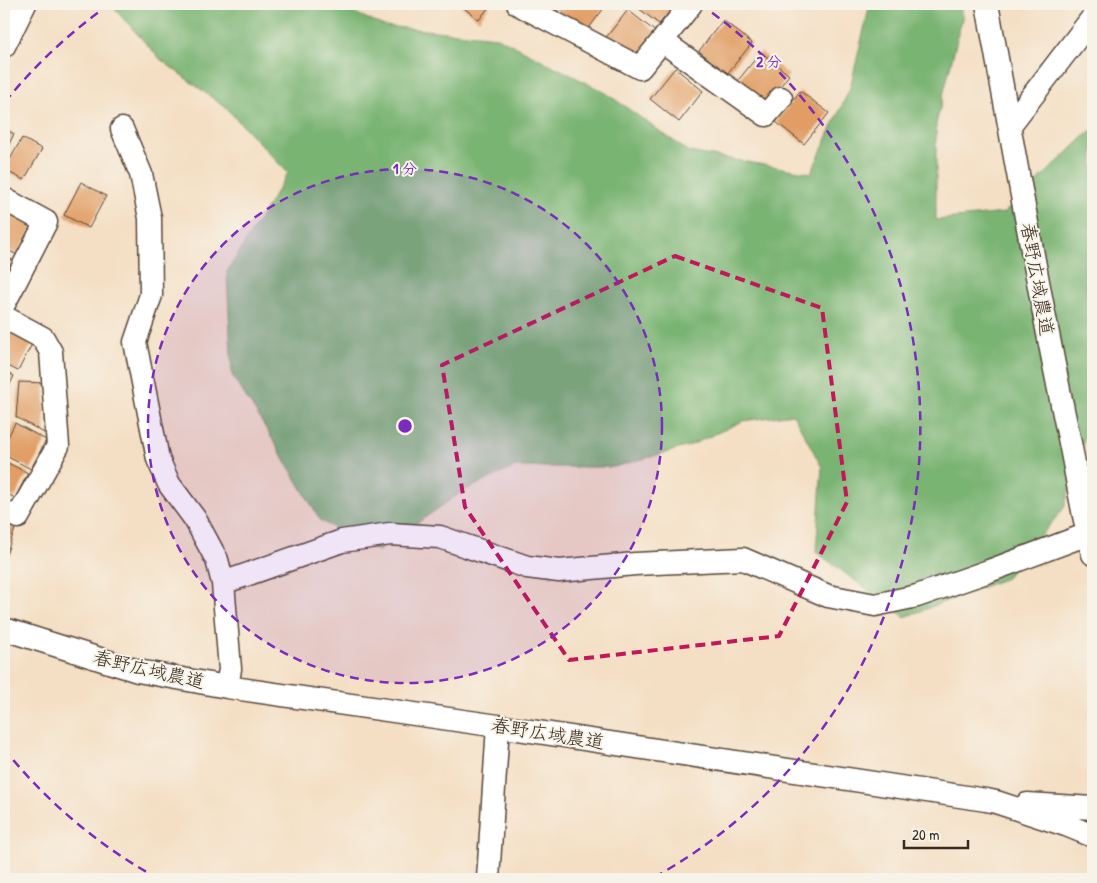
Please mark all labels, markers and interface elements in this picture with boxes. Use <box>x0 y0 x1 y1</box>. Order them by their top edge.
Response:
text: 2 分 <box>756 51 782 72</box>
text: 1 分 <box>393 158 417 179</box>
street label: 春野広域農道 <box>1015 221 1061 337</box>
centre of rings <box>396 417 414 435</box>
street label: 春野広域農道 <box>91 644 207 694</box>
street label: 春野広域農道 <box>490 711 606 755</box>
scale bar <box>904 818 968 850</box>
text: 20 m <box>912 824 939 845</box>

